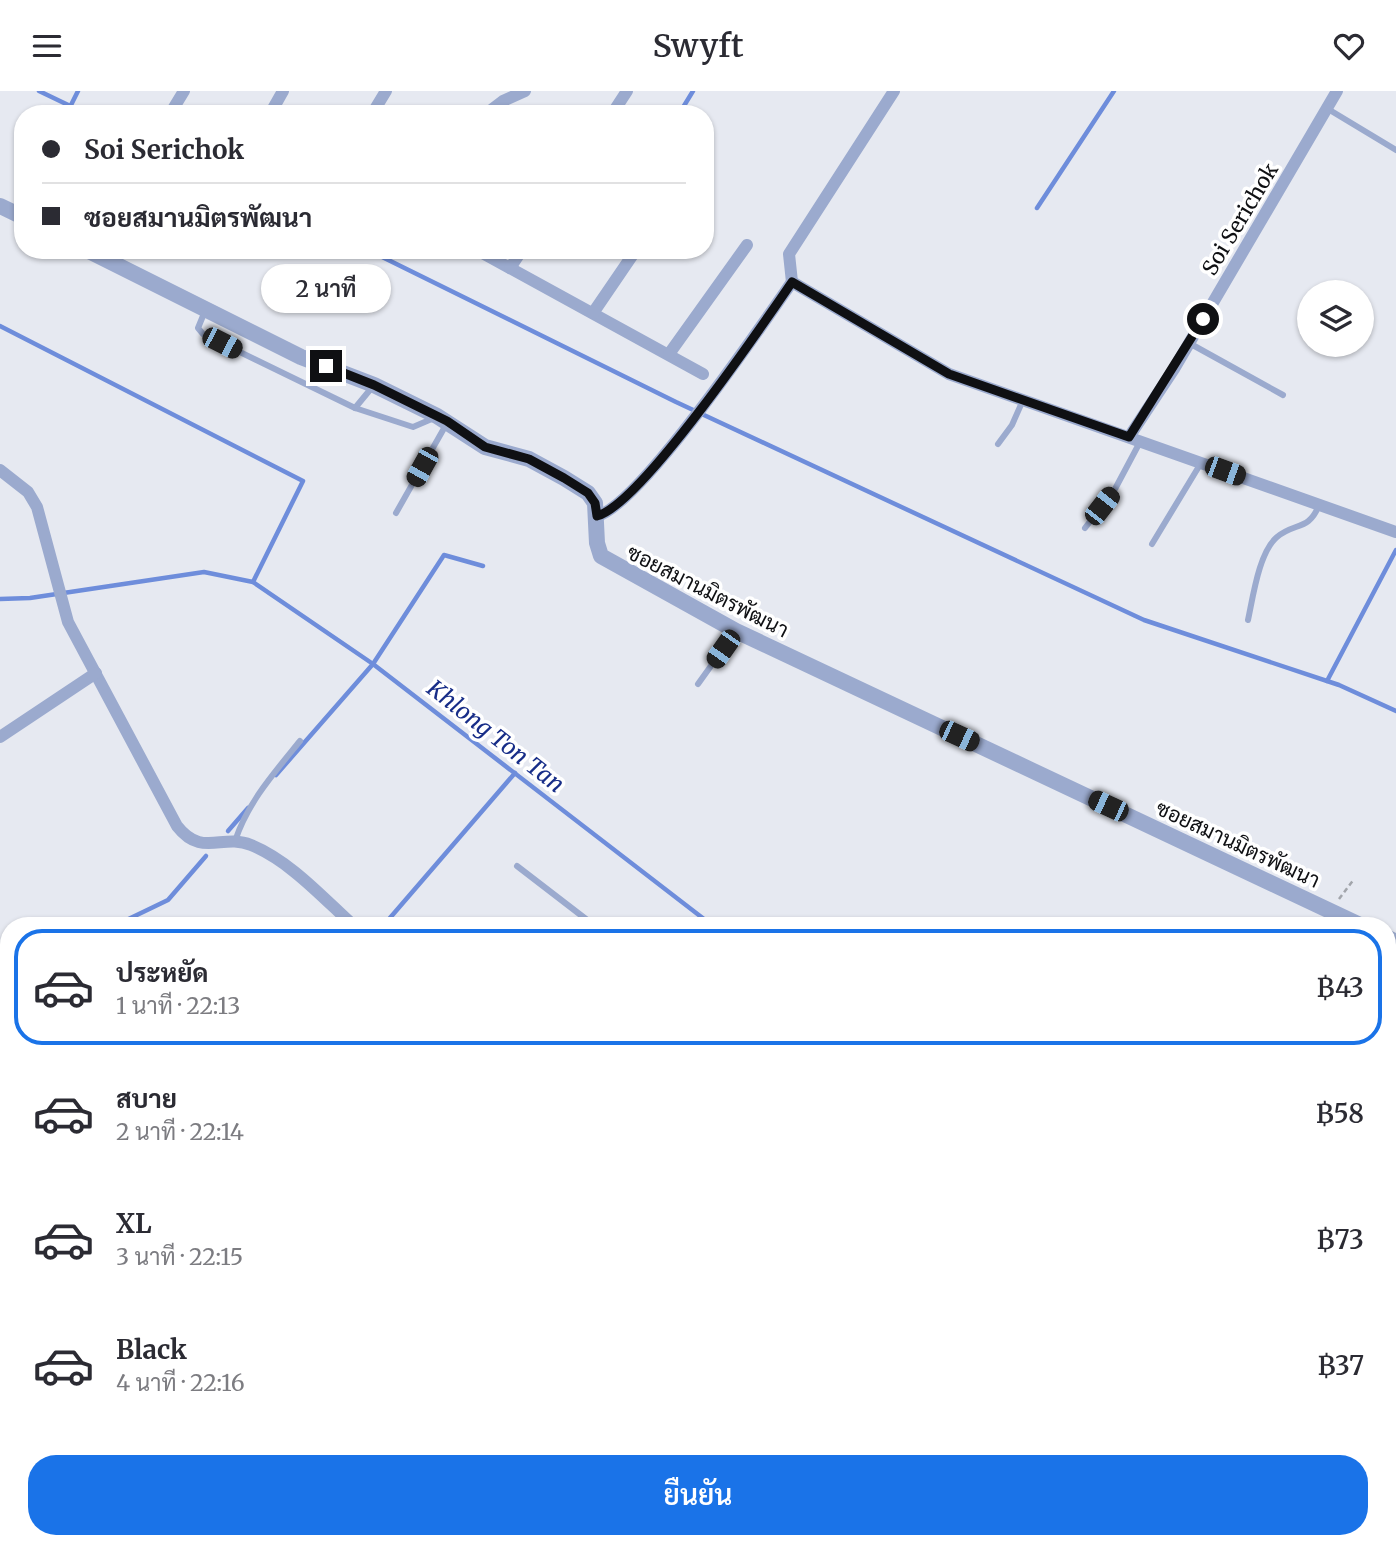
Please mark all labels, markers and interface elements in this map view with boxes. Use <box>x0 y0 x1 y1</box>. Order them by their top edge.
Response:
text: Swyft <box>652 26 744 66</box>
icon: menu <box>28 27 66 65</box>
icon: heart <box>1330 27 1368 65</box>
text: Soi Serichok <box>84 133 244 166</box>
street label: Soi Serichok <box>1196 157 1284 280</box>
text: ซอยสมานมิตรพัฒนา <box>84 201 312 234</box>
callout: 2 นาที <box>261 265 391 313</box>
text: 2 นาที <box>296 274 356 303</box>
map controls <box>1297 280 1374 357</box>
button: layers <box>1297 280 1374 357</box>
route start <box>1187 303 1219 335</box>
car <box>199 324 246 362</box>
route end <box>310 350 342 382</box>
car <box>403 444 442 490</box>
car <box>1202 454 1249 488</box>
car <box>1081 483 1124 529</box>
street label: ซอยสมานมิตรพัฒนา <box>623 539 793 643</box>
car <box>703 626 744 672</box>
water label: Khlong Ton Tan <box>421 673 570 799</box>
car <box>936 718 983 754</box>
car <box>1085 788 1132 824</box>
street label: ซอยสมานมิตรพัฒนา <box>1152 794 1324 894</box>
icon: car <box>32 956 95 1019</box>
text: ประหยัด <box>116 956 209 989</box>
text: ฿43 <box>1317 971 1364 1004</box>
text: 1 นาที · 22:13 <box>116 991 240 1020</box>
icon: car <box>32 1082 95 1145</box>
text: สบาย <box>116 1082 177 1115</box>
text: ฿58 <box>1316 1097 1364 1130</box>
text: 2 นาที · 22:14 <box>116 1117 244 1146</box>
text: XL <box>116 1207 152 1240</box>
icon: car <box>32 1208 95 1271</box>
text: ฿73 <box>1317 1223 1364 1256</box>
text: 3 นาที · 22:15 <box>116 1242 243 1271</box>
text: Black <box>116 1333 187 1366</box>
icon: car <box>32 1334 95 1397</box>
text: ฿37 <box>1318 1349 1364 1382</box>
text: 4 นาที · 22:16 <box>116 1368 245 1397</box>
button: ยืนยัน <box>28 1455 1368 1535</box>

